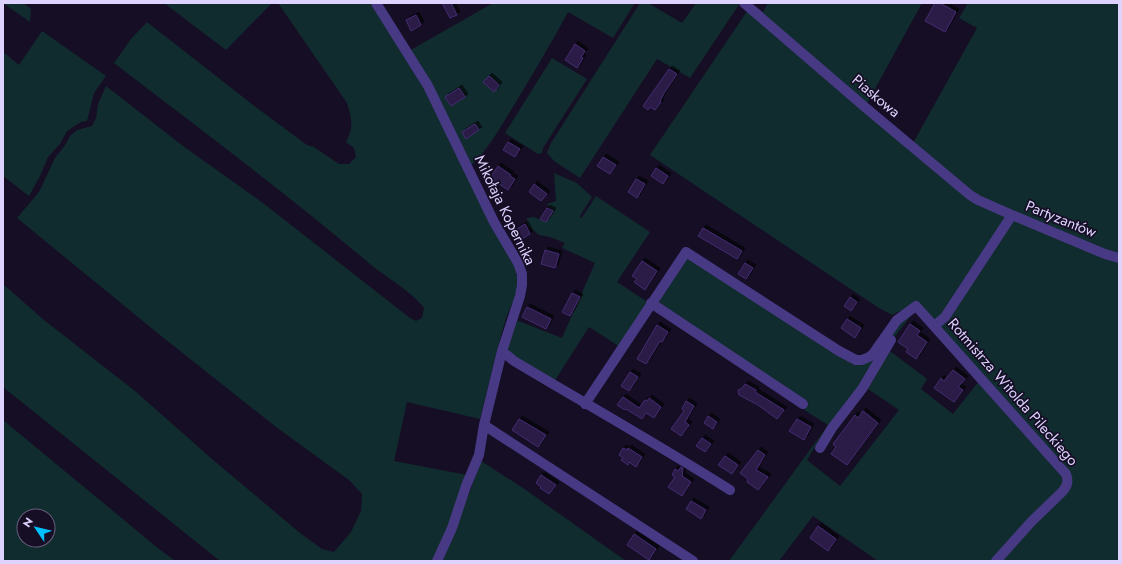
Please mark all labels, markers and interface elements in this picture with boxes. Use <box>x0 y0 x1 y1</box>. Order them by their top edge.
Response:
street label: Piaskowa <box>847 69 905 123</box>
street label: Mikołaja Kopernika <box>469 151 541 269</box>
street label: Partyzantów <box>1022 195 1100 243</box>
street label: Rotmistrza Witolda Pileckiego <box>943 313 1083 471</box>
north arrow <box>16 508 56 548</box>
text: N <box>19 514 37 530</box>

